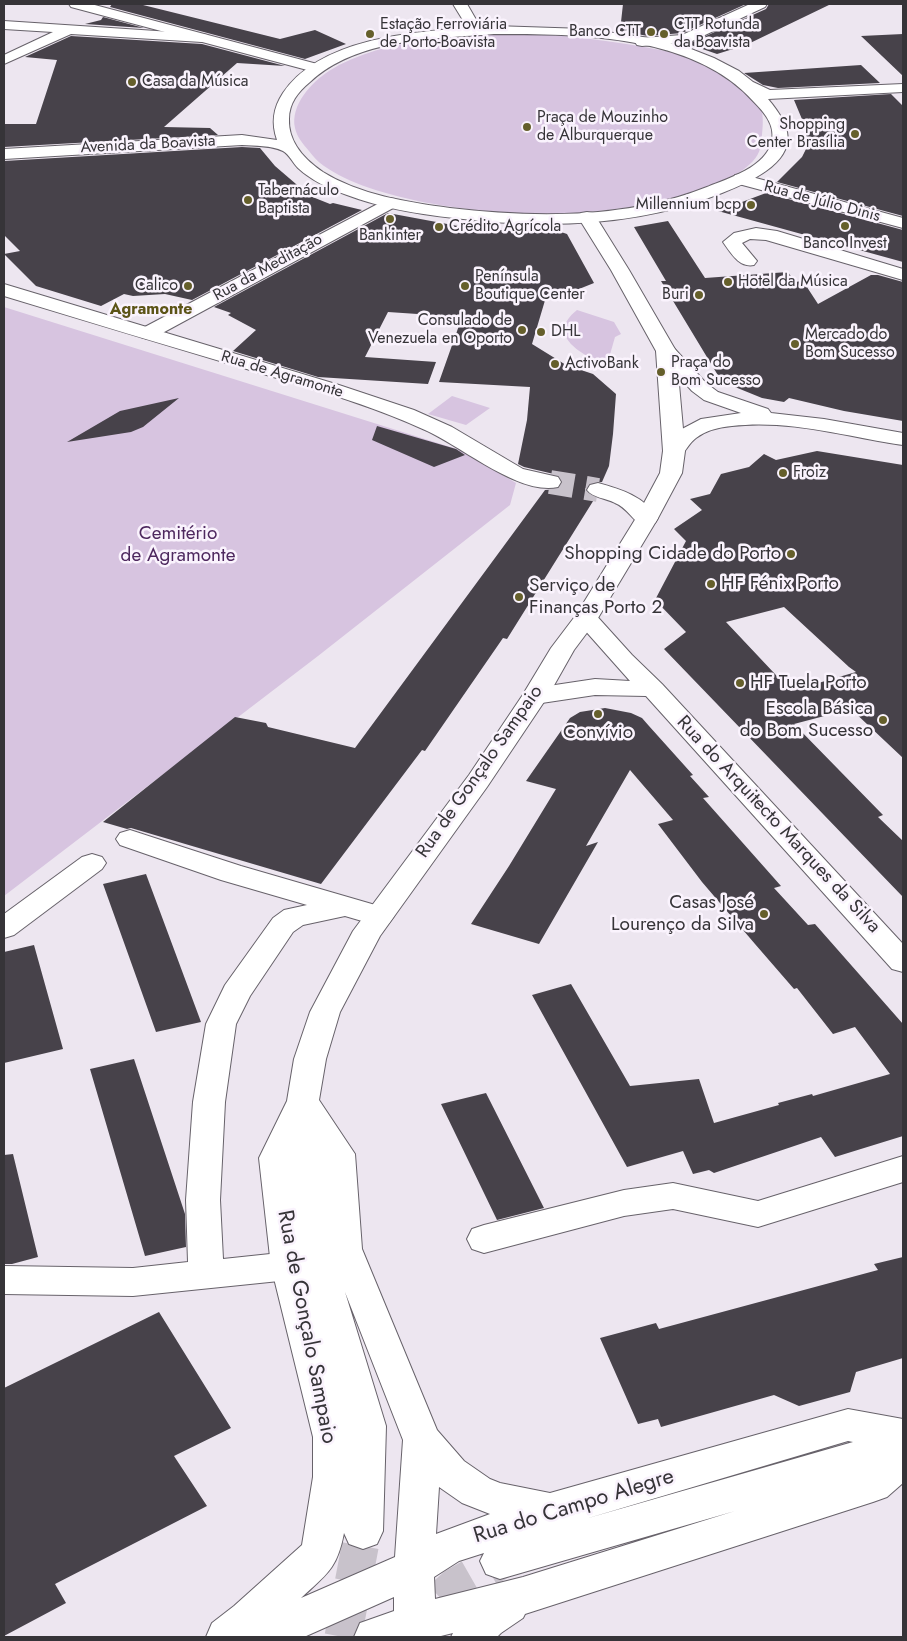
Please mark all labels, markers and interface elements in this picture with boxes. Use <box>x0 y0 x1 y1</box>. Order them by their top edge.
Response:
place label: Estação Ferroviária de Porto-Boavista <box>380 15 507 53</box>
place label: CTT Rotunda da Boavista <box>674 15 760 53</box>
place label: Banco CTT <box>569 22 641 42</box>
marker: Banco CTT <box>645 26 657 38</box>
marker: Estação Ferroviária de Porto-Boavista <box>364 28 376 40</box>
marker: CTT Rotunda da Boavista <box>658 28 670 40</box>
place label: Casa da Música <box>142 72 249 92</box>
marker: Casa da Música <box>126 76 138 88</box>
place label: Praça de Mouzinho de Alburquerque <box>537 108 668 146</box>
place label: Shopping Center Brasília <box>747 115 845 153</box>
marker: Praça de Mouzinho de Alburquerque <box>521 121 533 133</box>
marker: Shopping Center Brasília <box>849 128 861 140</box>
street label: Avenida da Boavista <box>80 132 216 158</box>
street label: Rua de Júlio Dinis <box>762 177 882 227</box>
place label: Tabernáculo Baptista <box>258 181 339 219</box>
marker: Tabernáculo Baptista <box>242 194 254 206</box>
place label: Millennium bcp <box>636 195 741 215</box>
marker: Millennium bcp <box>745 199 757 211</box>
marker: Bankinter <box>384 213 396 225</box>
place label: Crédito Agrícola <box>449 217 561 237</box>
marker: Banco Invest <box>839 220 851 232</box>
marker: Crédito Agrícola <box>433 221 445 233</box>
place label: Bankinter <box>359 226 421 246</box>
street label: Rua da Meditação <box>210 230 326 306</box>
place label: Banco Invest <box>803 234 887 254</box>
place label: Península Boutique Center <box>475 267 585 305</box>
place label: Hotel da Música <box>738 272 848 292</box>
place label: Calico <box>135 276 178 296</box>
marker: Hotel da Música <box>722 276 734 288</box>
marker: Calico <box>182 280 194 292</box>
marker: Península Boutique Center <box>459 280 471 292</box>
place label: Buri <box>662 285 689 305</box>
marker: Buri <box>693 289 705 301</box>
district label: Agramonte <box>110 300 192 320</box>
place label: Consulado de Venezuela en Oporto <box>368 311 512 349</box>
place label: DHL <box>551 322 581 342</box>
marker: Consulado de Venezuela en Oporto <box>516 324 528 336</box>
place label: Mercado do Bom Sucesso <box>805 325 895 363</box>
marker: DHL <box>535 326 547 338</box>
marker: Mercado do Bom Sucesso <box>789 338 801 350</box>
street label: Rua de Agramonte <box>219 347 345 403</box>
place label: Praça do Bom Sucesso <box>671 353 761 391</box>
place label: ActivoBank <box>565 354 639 374</box>
marker: ActivoBank <box>549 358 561 370</box>
marker: Praça do Bom Sucesso <box>655 366 667 378</box>
place label: Froiz <box>793 463 826 483</box>
marker: Froiz <box>777 467 789 479</box>
park label: Cemitério de Agramonte <box>121 523 235 567</box>
place label: Shopping Cidade do Porto <box>564 543 781 565</box>
marker: Shopping Cidade do Porto <box>785 548 797 560</box>
place label: HF Fénix Porto <box>721 573 839 595</box>
place label: Serviço de Finanças Porto 2 <box>529 575 662 619</box>
marker: HF Fénix Porto <box>705 578 717 590</box>
marker: Serviço de Finanças Porto 2 <box>513 591 525 603</box>
place label: HF Tuela Porto <box>750 672 867 694</box>
marker: HF Tuela Porto <box>734 677 746 689</box>
street label: Rua de Gonçalo Sampaio <box>412 681 548 863</box>
place label: Escola Básica do Bom Sucesso <box>740 698 873 742</box>
marker: Convívio <box>592 708 604 720</box>
street label: Rua do Arquitecto Marques da Silva <box>671 712 885 938</box>
marker: Escola Básica do Bom Sucesso <box>877 714 889 726</box>
place label: Convívio <box>563 722 633 744</box>
place label: Casas José Lourenço da Silva <box>611 892 754 936</box>
marker: Casas José Lourenço da Silva <box>758 908 770 920</box>
street label: Rua de Gonçalo Sampaio <box>270 1208 342 1446</box>
street label: Rua do Campo Alegre <box>471 1464 677 1550</box>

